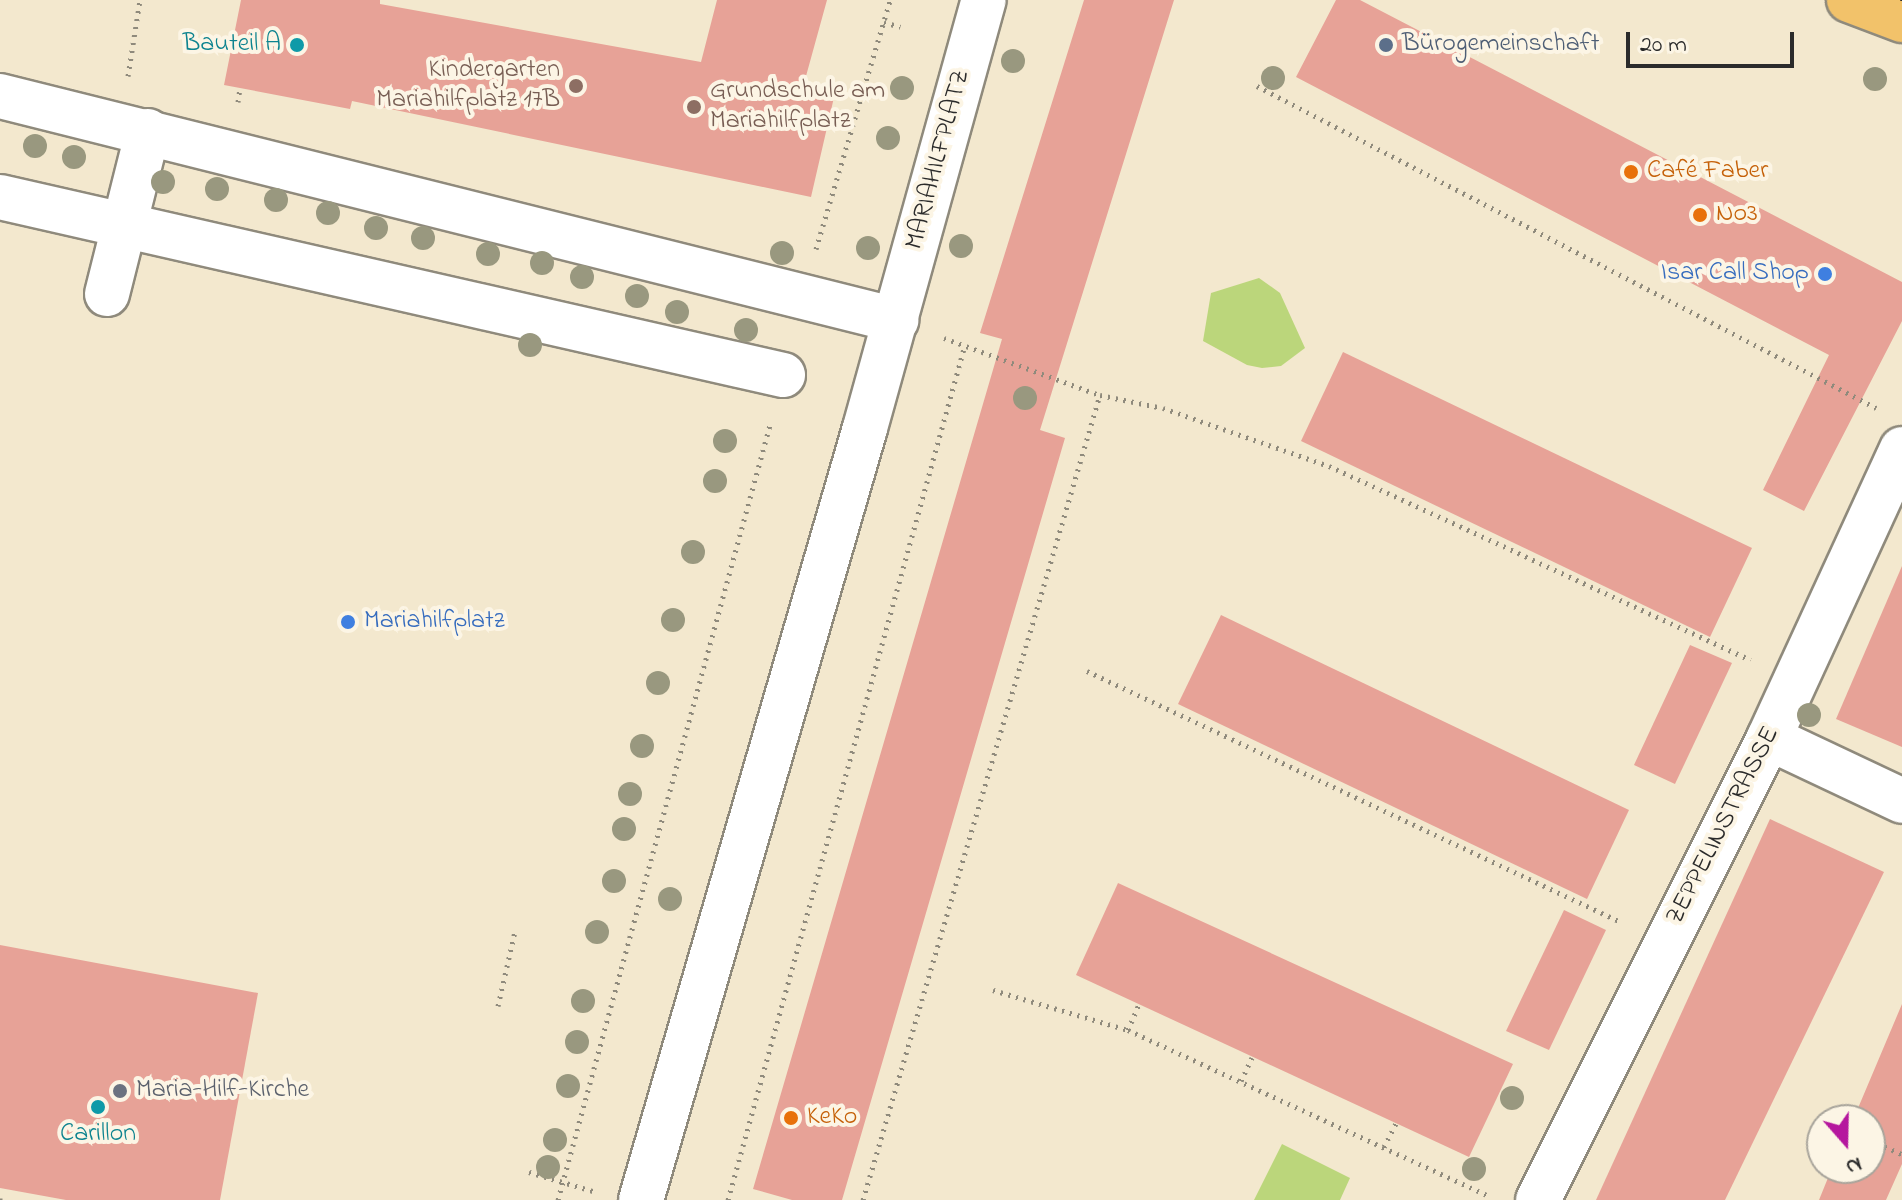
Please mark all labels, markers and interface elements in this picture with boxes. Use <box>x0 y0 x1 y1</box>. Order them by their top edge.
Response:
scale bar <box>1630 16 1798 66</box>
text: 20 m <box>1640 28 1687 63</box>
place label: Bauteil A <box>183 29 281 61</box>
place label: Bürogemeinschaft <box>1402 29 1599 61</box>
marker: Bauteil A <box>288 36 306 54</box>
marker: Bürogemeinschaft <box>1377 36 1395 54</box>
place label: Kindergarten Mariahilfplatz 17B <box>376 55 560 116</box>
street label: MARIAHILFPLATZ <box>900 67 978 253</box>
place label: Grundschule am Mariahilfplatz <box>710 76 885 138</box>
marker: Kindergarten Mariahilfplatz 17B <box>567 77 585 95</box>
marker: Grundschule am Mariahilfplatz <box>685 98 703 116</box>
place label: Café Faber <box>1647 156 1768 188</box>
marker: Café Faber <box>1622 163 1640 181</box>
place label: No3 <box>1716 199 1758 231</box>
marker: No3 <box>1691 206 1709 224</box>
place label: Isar Call Shop <box>1661 258 1809 290</box>
marker: Isar Call Shop <box>1816 265 1834 283</box>
place label: Mariahilfplatz <box>364 606 505 638</box>
marker: Mariahilfplatz <box>339 613 357 631</box>
street label: ZEPPELINSTRASSE <box>1661 722 1787 930</box>
place label: Maria-Hilf-Kirche <box>136 1075 309 1107</box>
marker: Maria-Hilf-Kirche <box>111 1082 129 1100</box>
marker: Carillon <box>89 1098 107 1116</box>
place label: KeKo <box>807 1102 857 1134</box>
north arrow <box>1806 1104 1886 1184</box>
marker: KeKo <box>782 1109 800 1127</box>
place label: Carillon <box>60 1119 136 1151</box>
text: N <box>1841 1147 1866 1182</box>

